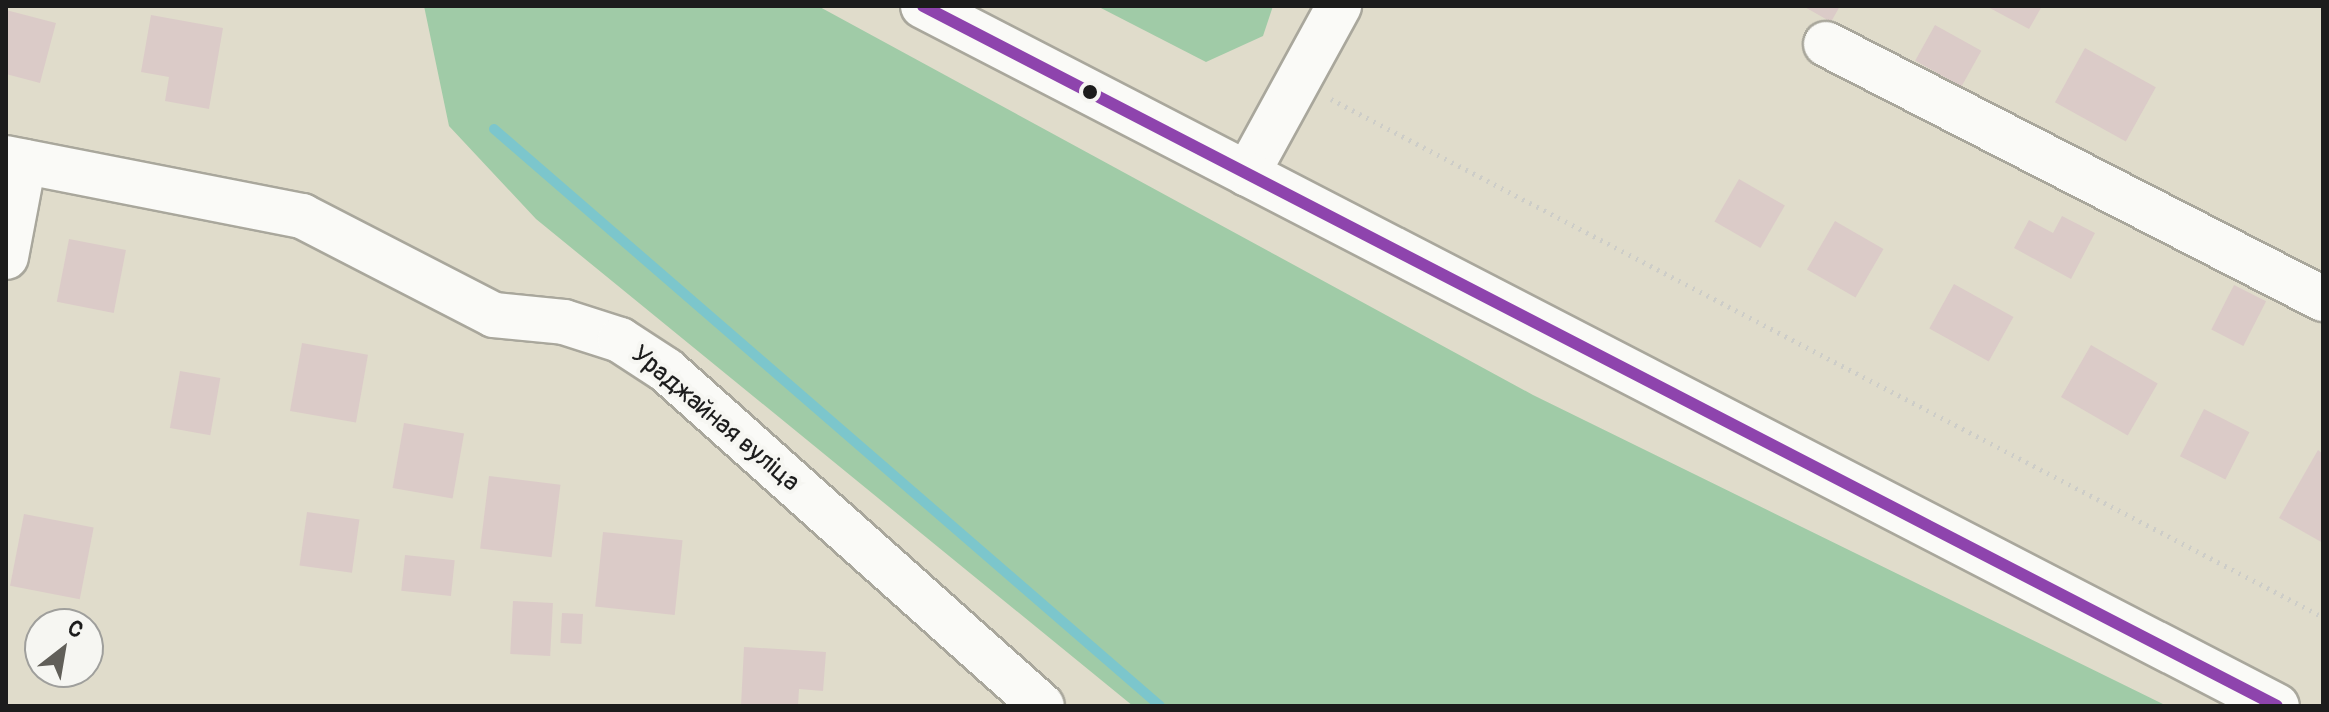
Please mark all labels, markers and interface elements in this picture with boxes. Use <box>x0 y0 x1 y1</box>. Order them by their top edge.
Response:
unlabelled marker <box>1082 84 1098 100</box>
street label: Ураджайная вуліца <box>624 339 806 499</box>
north arrow <box>24 608 104 688</box>
text: С <box>62 614 88 645</box>

